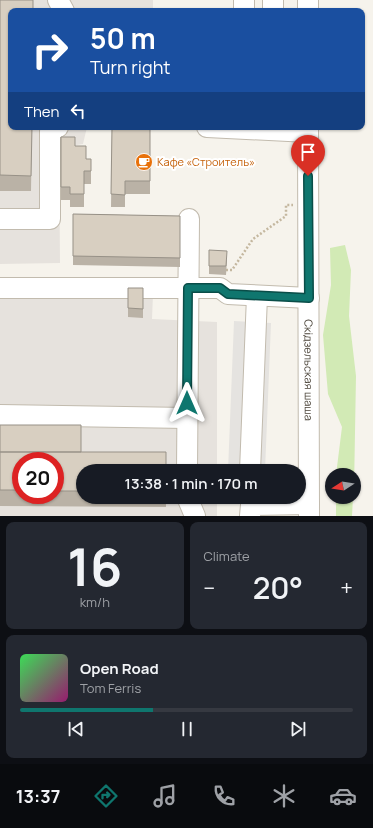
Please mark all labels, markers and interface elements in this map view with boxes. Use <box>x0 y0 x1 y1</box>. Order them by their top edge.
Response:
text: 50 m <box>90 19 156 57</box>
icon: right <box>24 24 76 76</box>
text: Turn right <box>90 55 171 79</box>
icon: left <box>67 100 89 122</box>
text: Then <box>24 101 59 122</box>
pin <box>291 135 325 176</box>
icon: arrive <box>297 141 319 163</box>
cafe icon: Кафе «Строитель» <box>134 152 154 172</box>
place label: Кафе «Строитель» <box>157 154 255 169</box>
street label: Скідзельская шаша <box>301 319 317 421</box>
position arrow <box>166 382 208 424</box>
speed limit sign: 20 <box>12 452 64 504</box>
north arrow <box>325 468 361 504</box>
map controls <box>325 468 361 504</box>
text: 13:38 · 1 min · 170 m <box>125 473 257 494</box>
text: 16 <box>67 531 122 602</box>
text: Climate <box>204 547 250 565</box>
text: 20° <box>253 567 303 608</box>
text: − <box>204 573 215 603</box>
text: + <box>340 573 353 603</box>
text: km/h <box>80 593 110 611</box>
text: Open Road <box>80 658 159 679</box>
text: Tom Ferris <box>80 679 141 697</box>
icon: previous <box>65 718 87 740</box>
icon: pause <box>176 718 198 740</box>
icon: next <box>287 718 309 740</box>
icon: directions <box>92 782 120 810</box>
icon: music <box>151 782 179 810</box>
icon: phone <box>210 782 238 810</box>
icon: climate <box>270 782 298 810</box>
icon: car <box>329 782 357 810</box>
text: 13:37 <box>16 784 60 808</box>

